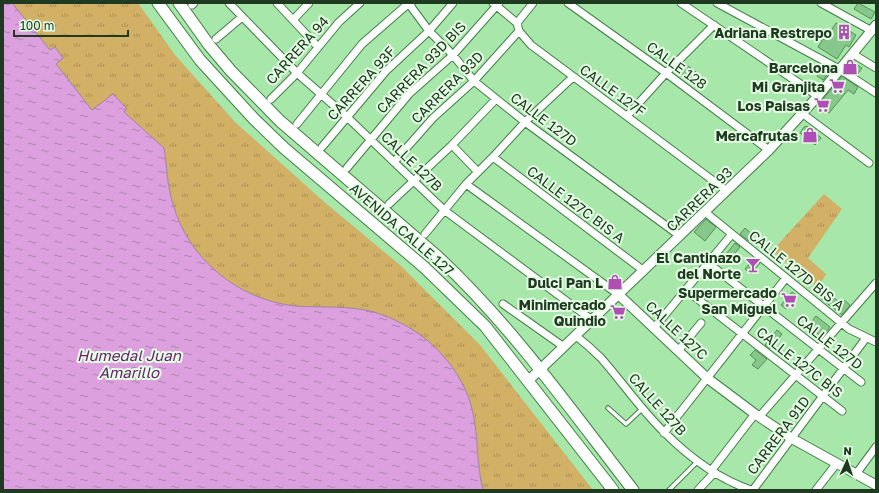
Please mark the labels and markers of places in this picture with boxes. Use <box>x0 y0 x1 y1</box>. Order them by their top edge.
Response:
building icon: Adriana Restrepo <box>835 23 853 41</box>
place label: Adriana Restrepo <box>714 24 832 41</box>
shop icon: Barcelona <box>841 58 859 76</box>
place label: Barcelona <box>769 59 838 76</box>
supermarket icon: Mi Granjita <box>828 77 846 95</box>
place label: Mi Granjita <box>752 78 825 95</box>
supermarket icon: Los Paisas <box>813 96 831 114</box>
place label: Los Paisas <box>737 97 810 114</box>
shop icon: Mercafrutas <box>801 126 819 144</box>
place label: Mercafrutas <box>715 127 798 144</box>
place label: El Cantinazo del Norte <box>656 249 741 282</box>
bar icon: El Cantinazo del Norte <box>744 256 762 274</box>
shop icon: Dulci Pan L <box>606 273 624 291</box>
place label: Dulci Pan L <box>527 274 603 291</box>
place label: Supermercado San Miguel <box>678 284 777 317</box>
supermarket icon: Supermercado San Miguel <box>780 291 798 309</box>
place label: Minimercado Quindio <box>518 296 606 329</box>
supermarket icon: Minimercado Quindio <box>609 303 627 321</box>

